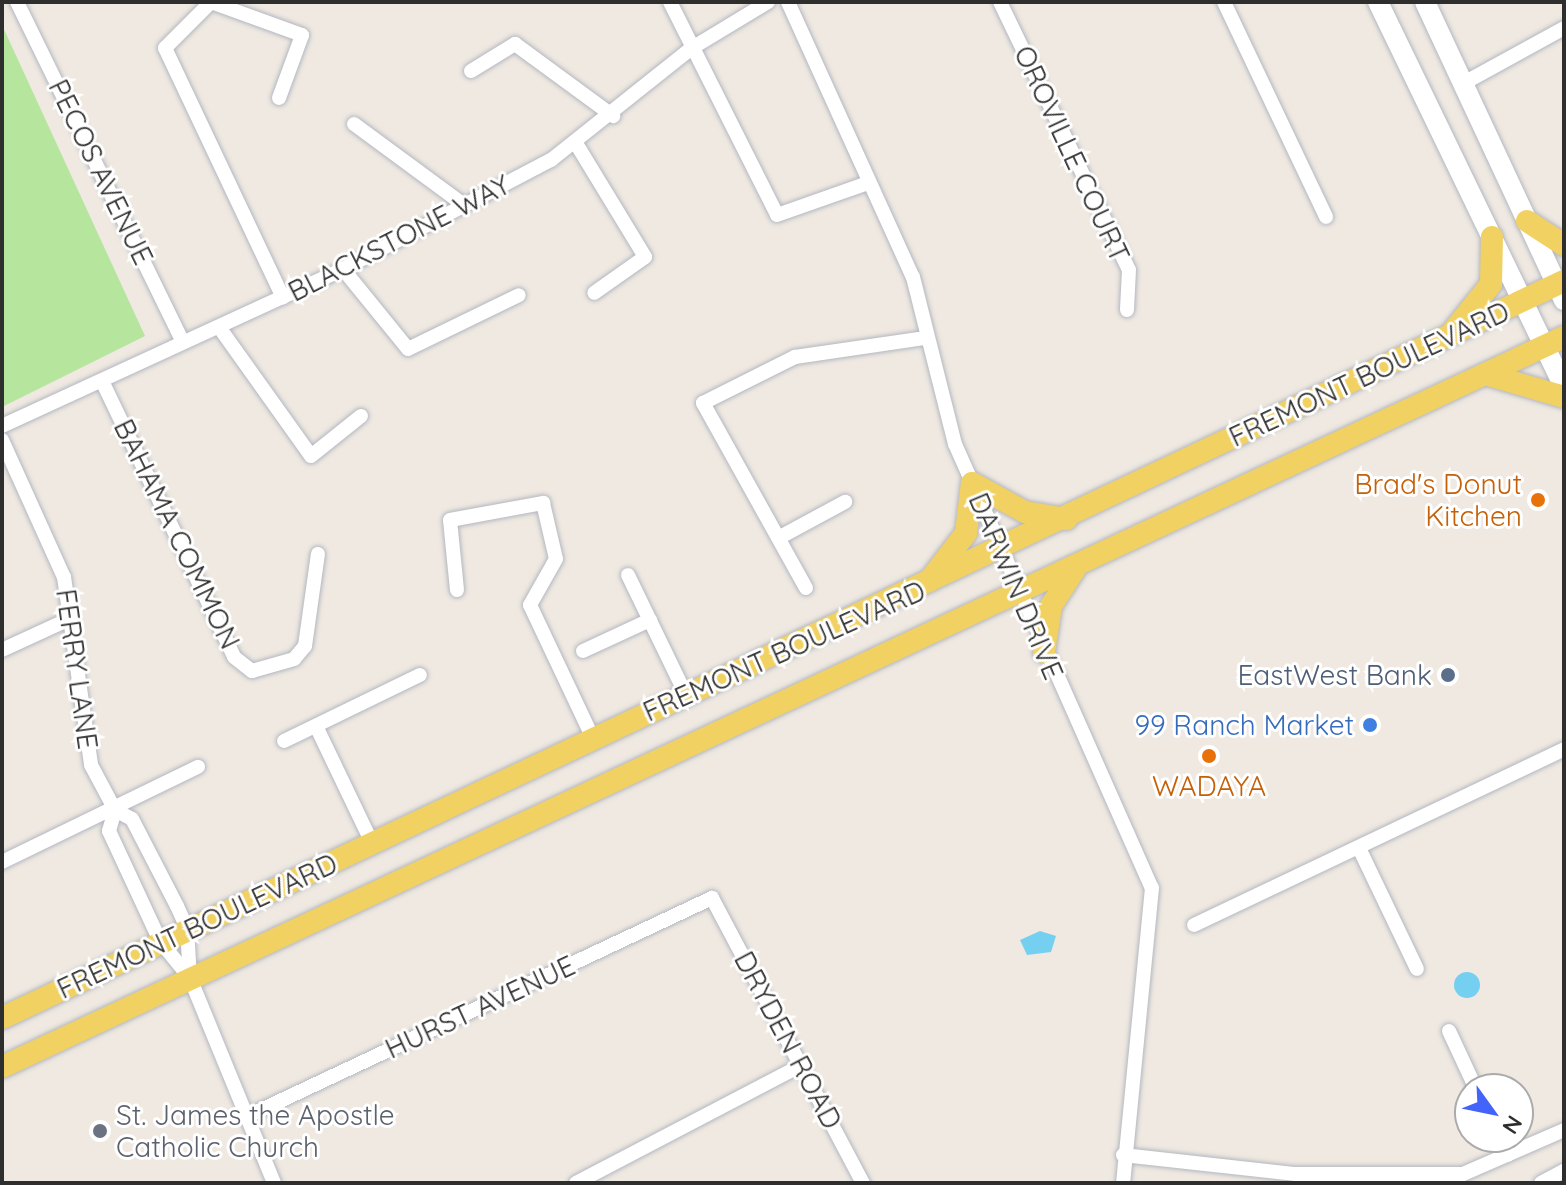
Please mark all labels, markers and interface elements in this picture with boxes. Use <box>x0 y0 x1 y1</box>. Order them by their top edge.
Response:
street label: OROVILLE COURT <box>1007 40 1137 268</box>
street label: PECOS AVENUE <box>42 74 160 270</box>
street label: BLACKSTONE WAY <box>282 168 516 308</box>
street label: FREMONT BOULEVARD <box>1224 294 1514 454</box>
street label: BAHAMA COMMON <box>107 414 247 654</box>
place label: Brad's Donut Kitchen <box>1354 467 1522 533</box>
street label: DARWIN DRIVE <box>962 488 1070 684</box>
marker: Brad's Donut Kitchen <box>1529 491 1547 509</box>
street label: FREMONT BOULEVARD <box>638 574 930 728</box>
street label: FERRY LANE <box>49 587 105 751</box>
place label: EastWest Bank <box>1237 658 1432 692</box>
marker: EastWest Bank <box>1439 666 1457 684</box>
place label: 99 Ranch Market <box>1134 708 1354 742</box>
marker: 99 Ranch Market <box>1361 716 1379 734</box>
marker: WADAYA <box>1200 747 1218 765</box>
place label: WADAYA <box>1152 769 1266 803</box>
street label: FREMONT BOULEVARD <box>52 846 342 1006</box>
street label: DRYDEN ROAD <box>727 946 849 1134</box>
street label: HURST AVENUE <box>380 948 580 1066</box>
north arrow <box>1454 1073 1534 1153</box>
place label: St. James the Apostle Catholic Church <box>116 1098 395 1164</box>
text: N <box>1496 1111 1529 1139</box>
marker: St. James the Apostle Catholic Church <box>91 1122 109 1140</box>

